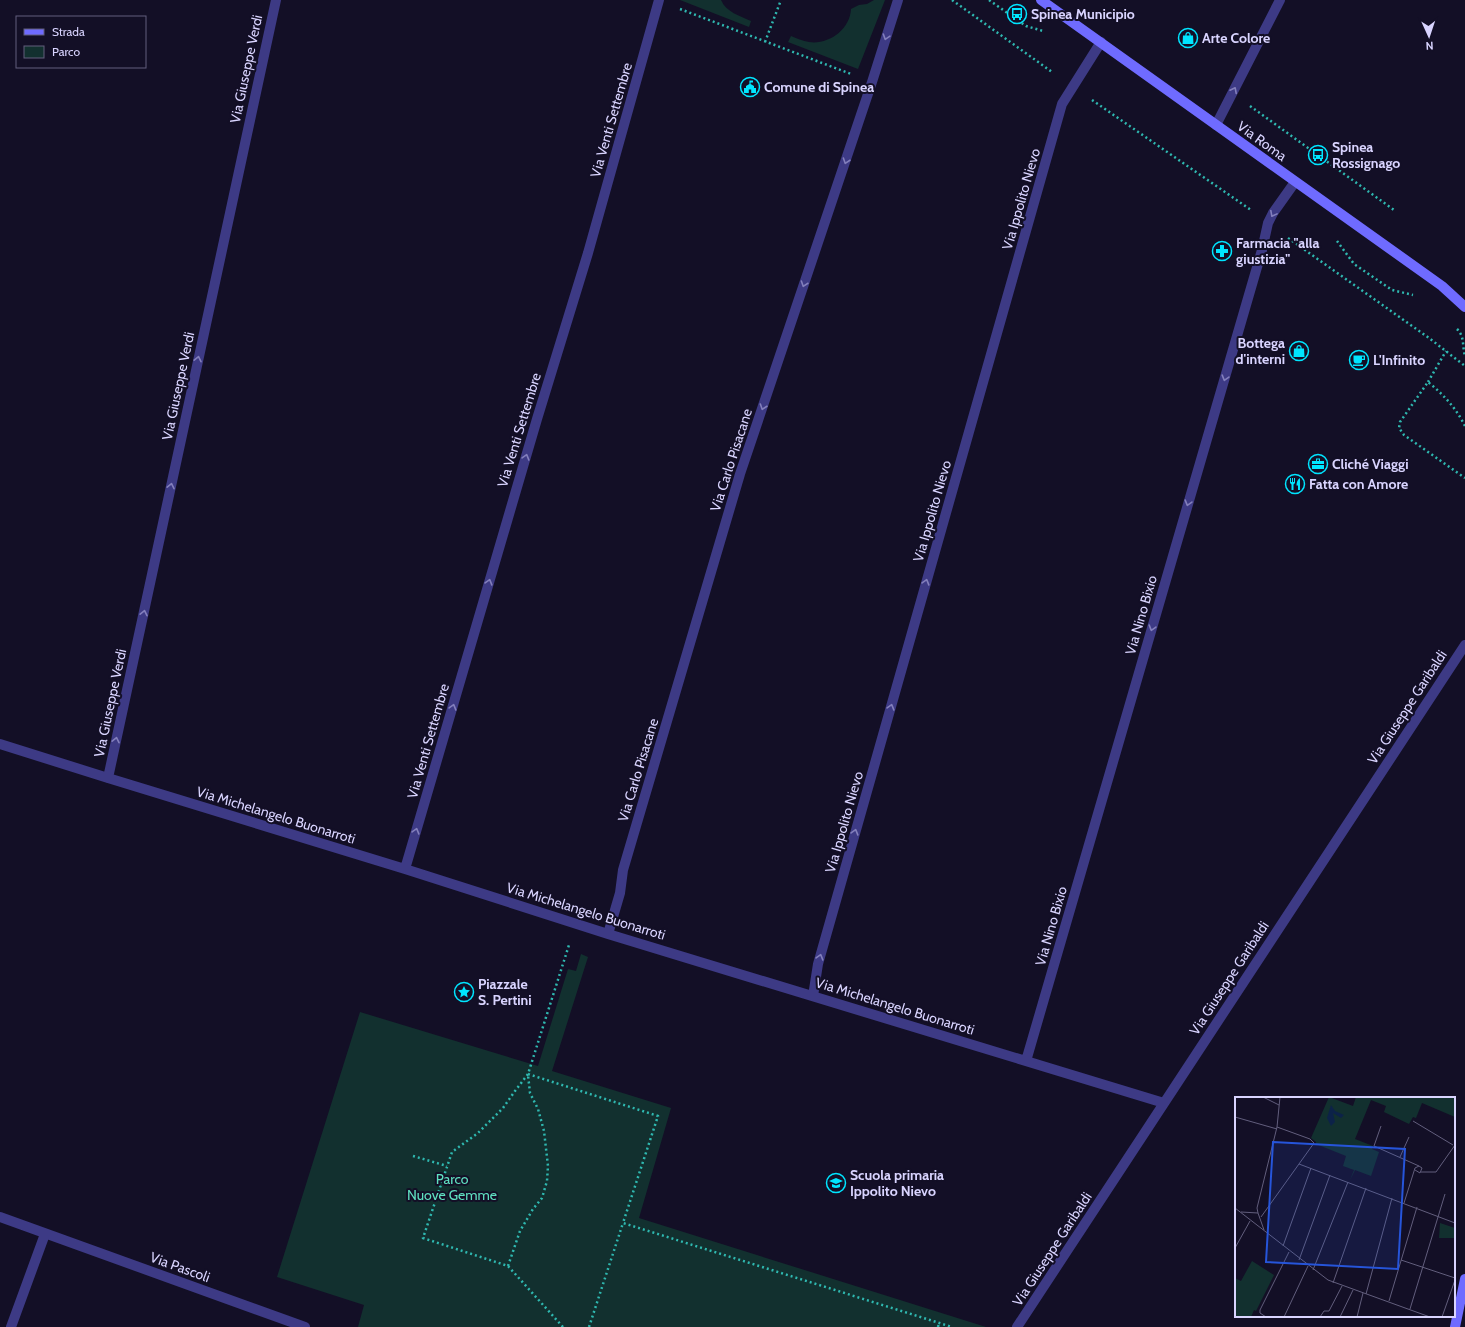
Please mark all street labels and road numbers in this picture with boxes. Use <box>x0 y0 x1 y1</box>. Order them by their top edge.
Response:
street label: Via Giuseppe Verdi <box>226 13 266 125</box>
street label: Via Venti Settembre <box>586 60 636 180</box>
street label: Via Roma <box>1234 117 1291 165</box>
street label: Via Ippolito Nievo <box>998 146 1044 252</box>
street label: Via Giuseppe Verdi <box>158 330 198 442</box>
street label: Via Venti Settembre <box>493 371 545 489</box>
street label: Via Carlo Pisacane <box>706 406 756 514</box>
street label: Via Ippolito Nievo <box>909 458 955 564</box>
street label: Via Nino Bixio <box>1121 573 1161 657</box>
street label: Via Giuseppe Verdi <box>90 647 130 759</box>
street label: Via Giuseppe Garibaldi <box>1363 647 1451 767</box>
street label: Via Venti Settembre <box>403 681 453 801</box>
street label: Via Carlo Pisacane <box>614 716 662 824</box>
street label: Via Ippolito Nievo <box>821 769 867 875</box>
street label: Via Michelangelo Buonarroti <box>194 782 358 848</box>
street label: Via Michelangelo Buonarroti <box>504 878 668 944</box>
street label: Via Nino Bixio <box>1031 884 1071 968</box>
street label: Via Giuseppe Garibaldi <box>1185 918 1273 1038</box>
street label: Via Michelangelo Buonarroti <box>813 973 977 1039</box>
street label: Via Giuseppe Garibaldi <box>1008 1189 1096 1309</box>
street label: Via Pascoli <box>148 1248 212 1286</box>

